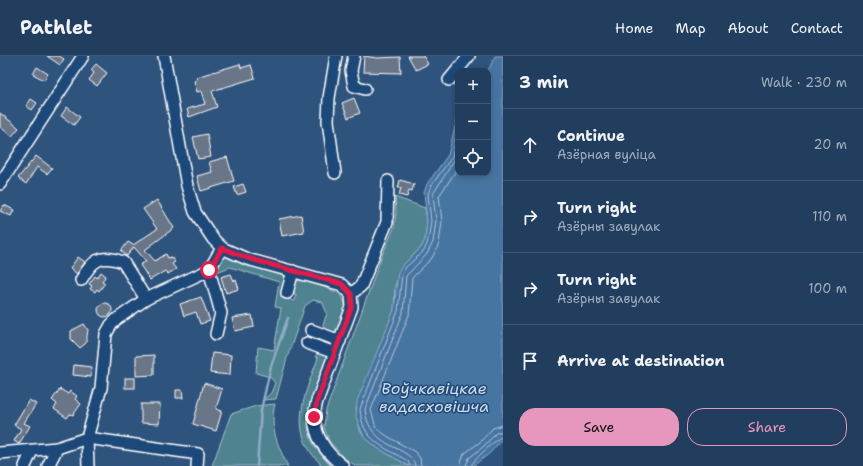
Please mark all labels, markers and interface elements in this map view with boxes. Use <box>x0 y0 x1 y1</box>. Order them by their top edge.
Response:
text: Pathlet <box>20 15 92 40</box>
text: Home <box>615 19 654 37</box>
text: Map <box>676 19 706 37</box>
text: About <box>728 19 769 37</box>
text: Contact <box>791 19 843 37</box>
map controls <box>455 68 491 176</box>
button: + <box>455 68 491 104</box>
text: 3 min <box>519 71 569 93</box>
text: Walk · 230 m <box>761 74 847 91</box>
button: − <box>455 104 491 140</box>
text: Continue <box>557 126 625 146</box>
icon: ahead <box>519 134 541 156</box>
text: 20 m <box>814 136 847 153</box>
button: locate <box>455 140 491 176</box>
text: Азёрная вуліца <box>557 146 656 163</box>
text: Turn right <box>557 198 637 218</box>
icon: right <box>519 206 541 228</box>
text: 110 m <box>812 208 847 225</box>
text: Азёрны завулак <box>557 218 660 235</box>
route start <box>200 261 218 279</box>
text: Turn right <box>557 270 637 290</box>
icon: right <box>519 278 541 300</box>
text: 100 m <box>808 280 847 297</box>
text: Азёрны завулак <box>557 290 660 307</box>
icon: arrive <box>519 350 541 372</box>
text: Arrive at destination <box>557 351 725 371</box>
water label: Воўчкавіцкае вадасховішча <box>379 378 489 417</box>
route end <box>305 408 323 426</box>
button: Save <box>519 408 679 446</box>
button: Share <box>687 408 847 446</box>

